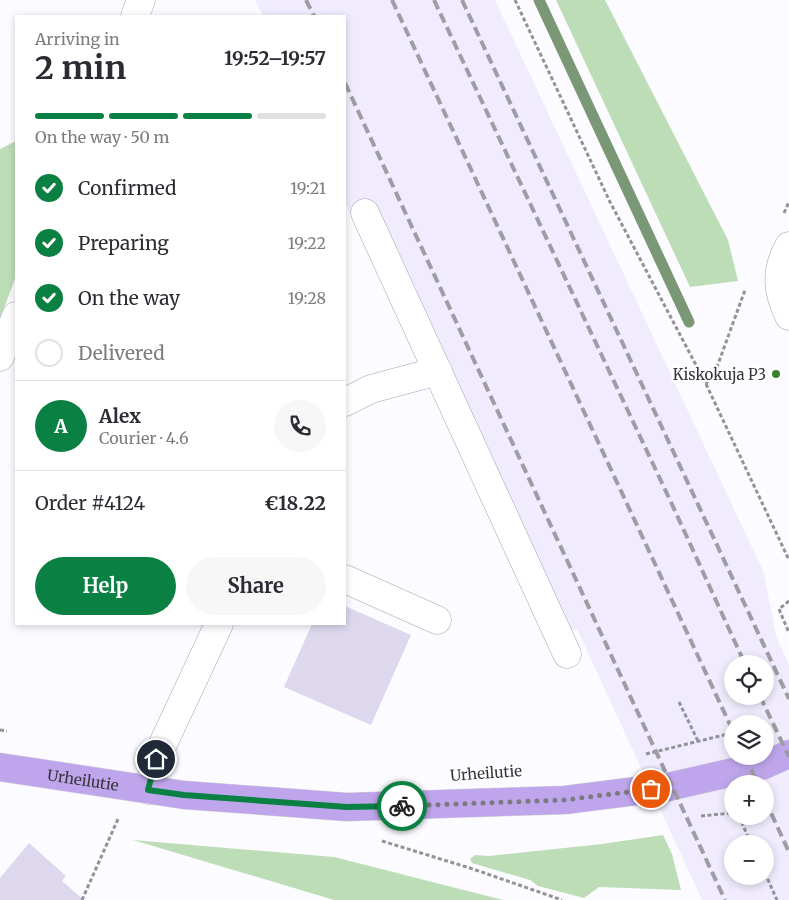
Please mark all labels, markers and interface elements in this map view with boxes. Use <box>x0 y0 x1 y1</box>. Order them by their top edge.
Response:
text: Arriving in <box>35 29 120 49</box>
text: 19:52–19:57 <box>224 46 326 70</box>
text: 2 min <box>35 48 126 88</box>
text: On the way · 50 m <box>35 127 170 147</box>
icon: check <box>35 174 63 202</box>
text: Confirmed <box>78 176 176 200</box>
text: 19:21 <box>290 178 326 198</box>
icon: check <box>35 229 63 257</box>
text: Preparing <box>78 231 169 255</box>
text: 19:22 <box>288 233 326 253</box>
icon: check <box>35 284 63 312</box>
text: On the way <box>78 286 180 310</box>
text: 19:28 <box>288 288 326 308</box>
text: Delivered <box>78 341 165 365</box>
place label: Kiskokuja P3 <box>673 365 766 384</box>
marker: Kiskokuja P3 <box>770 368 782 380</box>
button: phone <box>274 400 326 452</box>
text: Alex <box>99 404 141 428</box>
text: A <box>54 414 68 438</box>
text: Courier · 4.6 <box>99 428 189 448</box>
text: Order #4124 <box>35 491 145 515</box>
text: €18.22 <box>264 491 326 515</box>
button: Help <box>35 557 176 615</box>
button: Share <box>186 557 326 615</box>
map controls <box>724 655 774 885</box>
button: locate <box>724 655 774 705</box>
button: layers <box>724 715 774 765</box>
pin <box>135 738 177 780</box>
icon: home <box>142 745 170 773</box>
street label: Urheilutie <box>449 761 523 785</box>
street label: Urheilutie <box>46 765 120 794</box>
pin <box>630 768 672 810</box>
icon: bag <box>637 775 665 803</box>
button: + <box>724 775 774 825</box>
courier <box>377 781 427 831</box>
icon: bike <box>388 792 416 820</box>
button: − <box>724 835 774 885</box>

